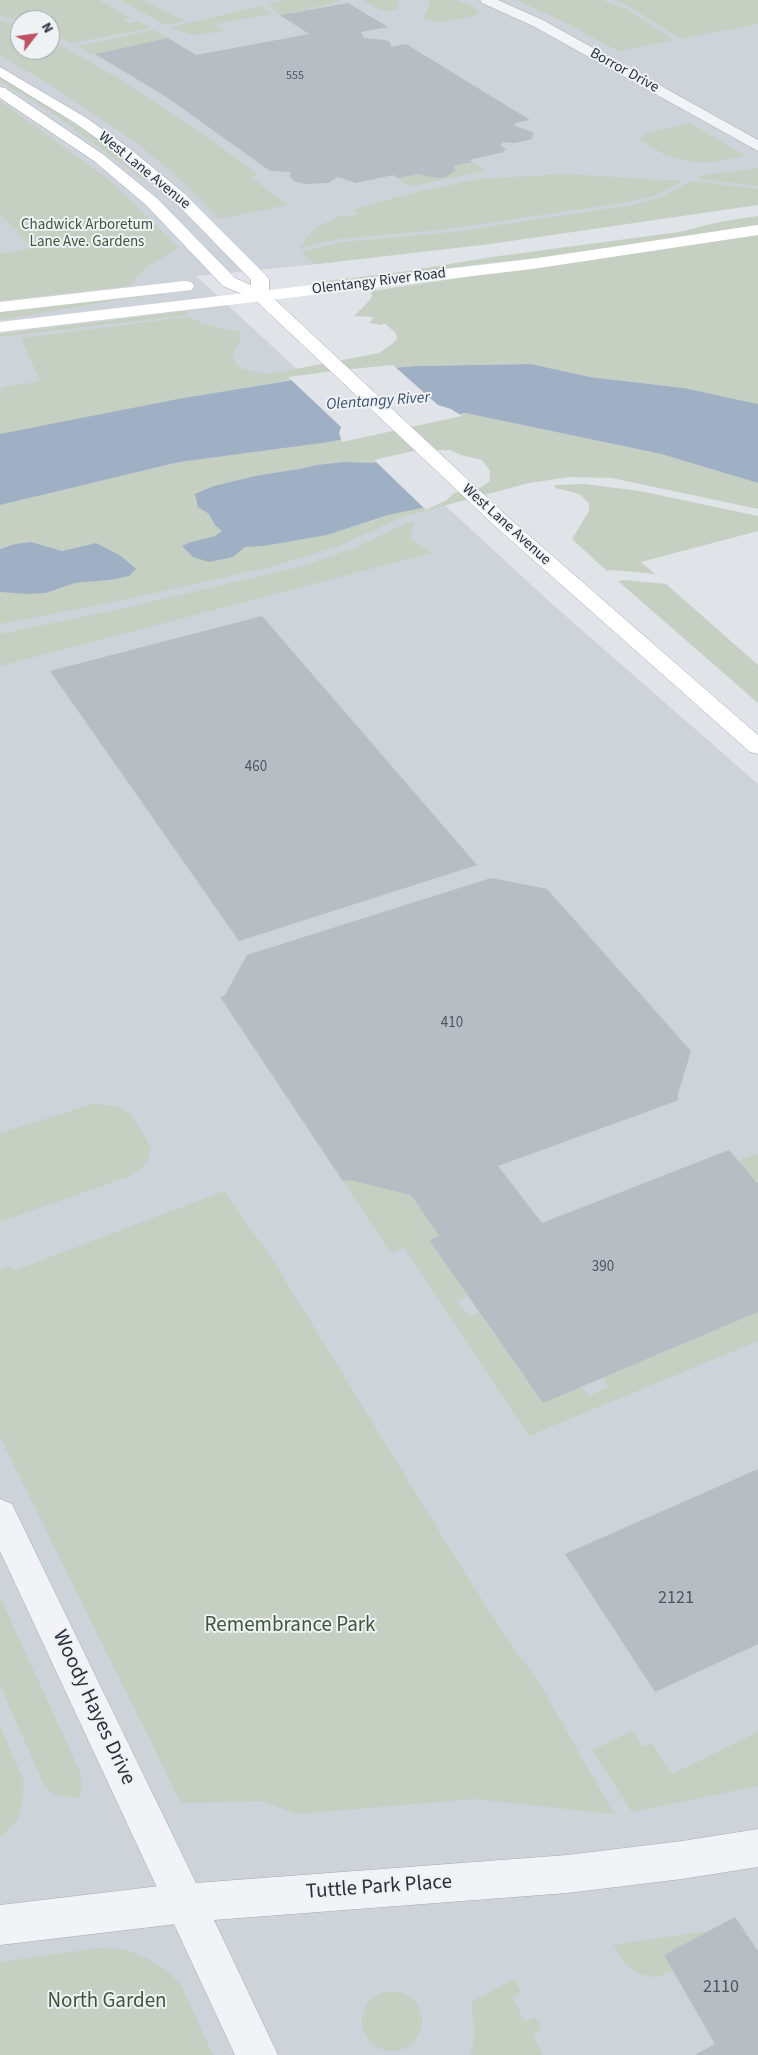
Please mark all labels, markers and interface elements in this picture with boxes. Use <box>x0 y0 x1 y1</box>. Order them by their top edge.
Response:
north arrow <box>10 10 60 60</box>
text: N <box>36 19 58 37</box>
street label: Borror Drive <box>586 45 662 97</box>
house number: 555 <box>286 69 304 83</box>
street label: West Lane Avenue <box>94 128 194 214</box>
park label: Chadwick Arboretum Lane Ave. Gardens <box>21 217 153 252</box>
street label: Olentangy River Road <box>311 265 447 299</box>
water label: Olentangy River <box>325 389 431 415</box>
street label: West Lane Avenue <box>458 481 554 569</box>
house number: 460 <box>245 759 267 777</box>
house number: 410 <box>441 1015 463 1033</box>
house number: 390 <box>592 1259 614 1277</box>
house number: 2121 <box>658 1588 694 1610</box>
park label: Remembrance Park <box>205 1613 375 1639</box>
street label: Woody Hayes Drive <box>46 1627 140 1789</box>
street label: Tuttle Park Place <box>305 1870 453 1906</box>
house number: 2110 <box>703 1977 739 1999</box>
park label: North Garden <box>47 1989 167 2015</box>

